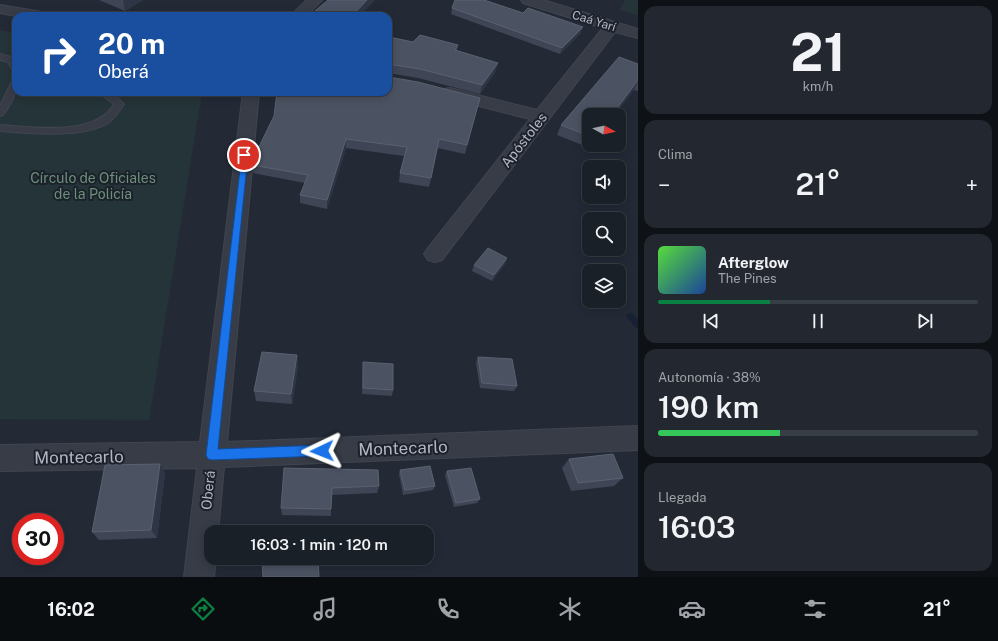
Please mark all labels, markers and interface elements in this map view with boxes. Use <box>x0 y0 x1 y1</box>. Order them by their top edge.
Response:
street label: Caá Yarí <box>570 8 619 35</box>
text: 21 <box>790 22 846 83</box>
text: 20 m <box>98 27 165 60</box>
icon: right <box>32 28 84 80</box>
text: Oberá <box>98 61 149 82</box>
text: km/h <box>803 79 833 94</box>
north arrow <box>582 108 626 152</box>
map controls <box>582 108 626 308</box>
street label: Apóstoles <box>498 109 550 171</box>
pin <box>227 138 261 172</box>
icon: arrive <box>233 144 255 166</box>
text: Clima <box>658 147 693 162</box>
button: sound <box>582 160 626 204</box>
text: 21° <box>795 166 841 202</box>
park label: Círculo de Oficiales de la Policía <box>30 170 156 202</box>
text: − <box>658 172 670 198</box>
text: + <box>966 172 978 198</box>
button: search <box>582 212 626 256</box>
text: Afterglow <box>718 254 789 271</box>
button: layers <box>582 264 626 308</box>
text: The Pines <box>718 271 777 286</box>
icon: previous <box>700 310 722 332</box>
icon: pause <box>807 310 829 332</box>
icon: next <box>914 310 936 332</box>
text: Autonomía · 38% <box>658 370 761 385</box>
text: 190 km <box>658 389 759 425</box>
position arrow <box>301 430 343 472</box>
street label: Montecarlo <box>358 436 448 460</box>
street label: Montecarlo <box>34 446 124 468</box>
street label: Oberá <box>198 470 218 510</box>
text: Llegada <box>658 490 706 505</box>
text: 16:03 <box>658 509 736 545</box>
speed limit sign: 30 <box>12 513 64 565</box>
text: 16:03 · 1 min · 120 m <box>250 536 388 553</box>
icon: directions <box>189 595 217 623</box>
icon: music <box>311 595 339 623</box>
icon: phone <box>434 595 462 623</box>
icon: climate <box>556 595 584 623</box>
icon: car <box>678 595 706 623</box>
icon: filters <box>801 595 829 623</box>
text: 16:02 <box>47 599 95 620</box>
text: 21° <box>923 599 951 620</box>

